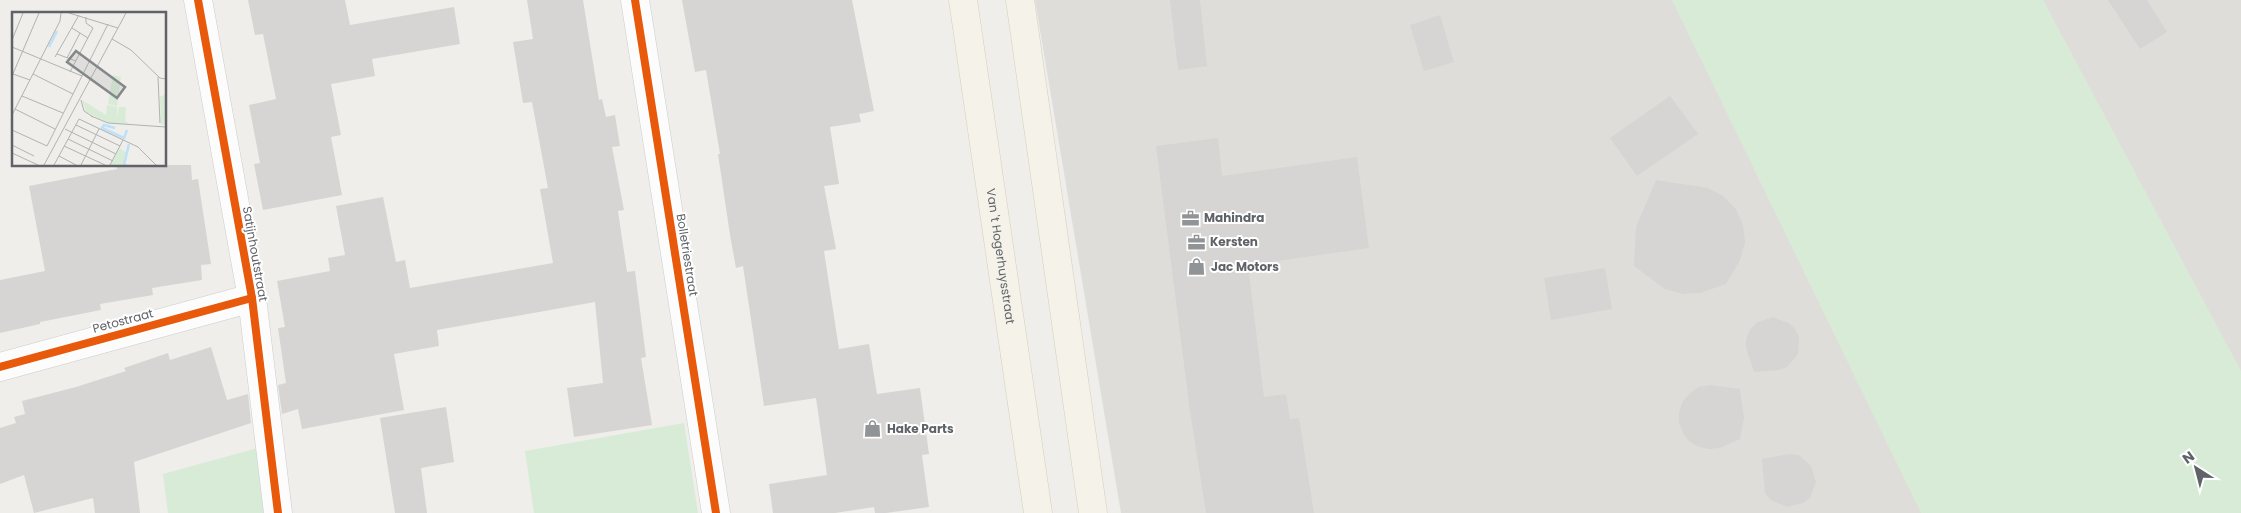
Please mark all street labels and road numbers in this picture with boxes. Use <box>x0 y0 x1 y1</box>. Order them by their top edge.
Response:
street label: Van 't Hogerhuysstraat <box>983 187 1019 325</box>
street label: Satijnhoutstraat <box>239 205 272 303</box>
street label: Bolletriestraat <box>673 212 702 297</box>
street label: Petostraat <box>91 304 155 337</box>

